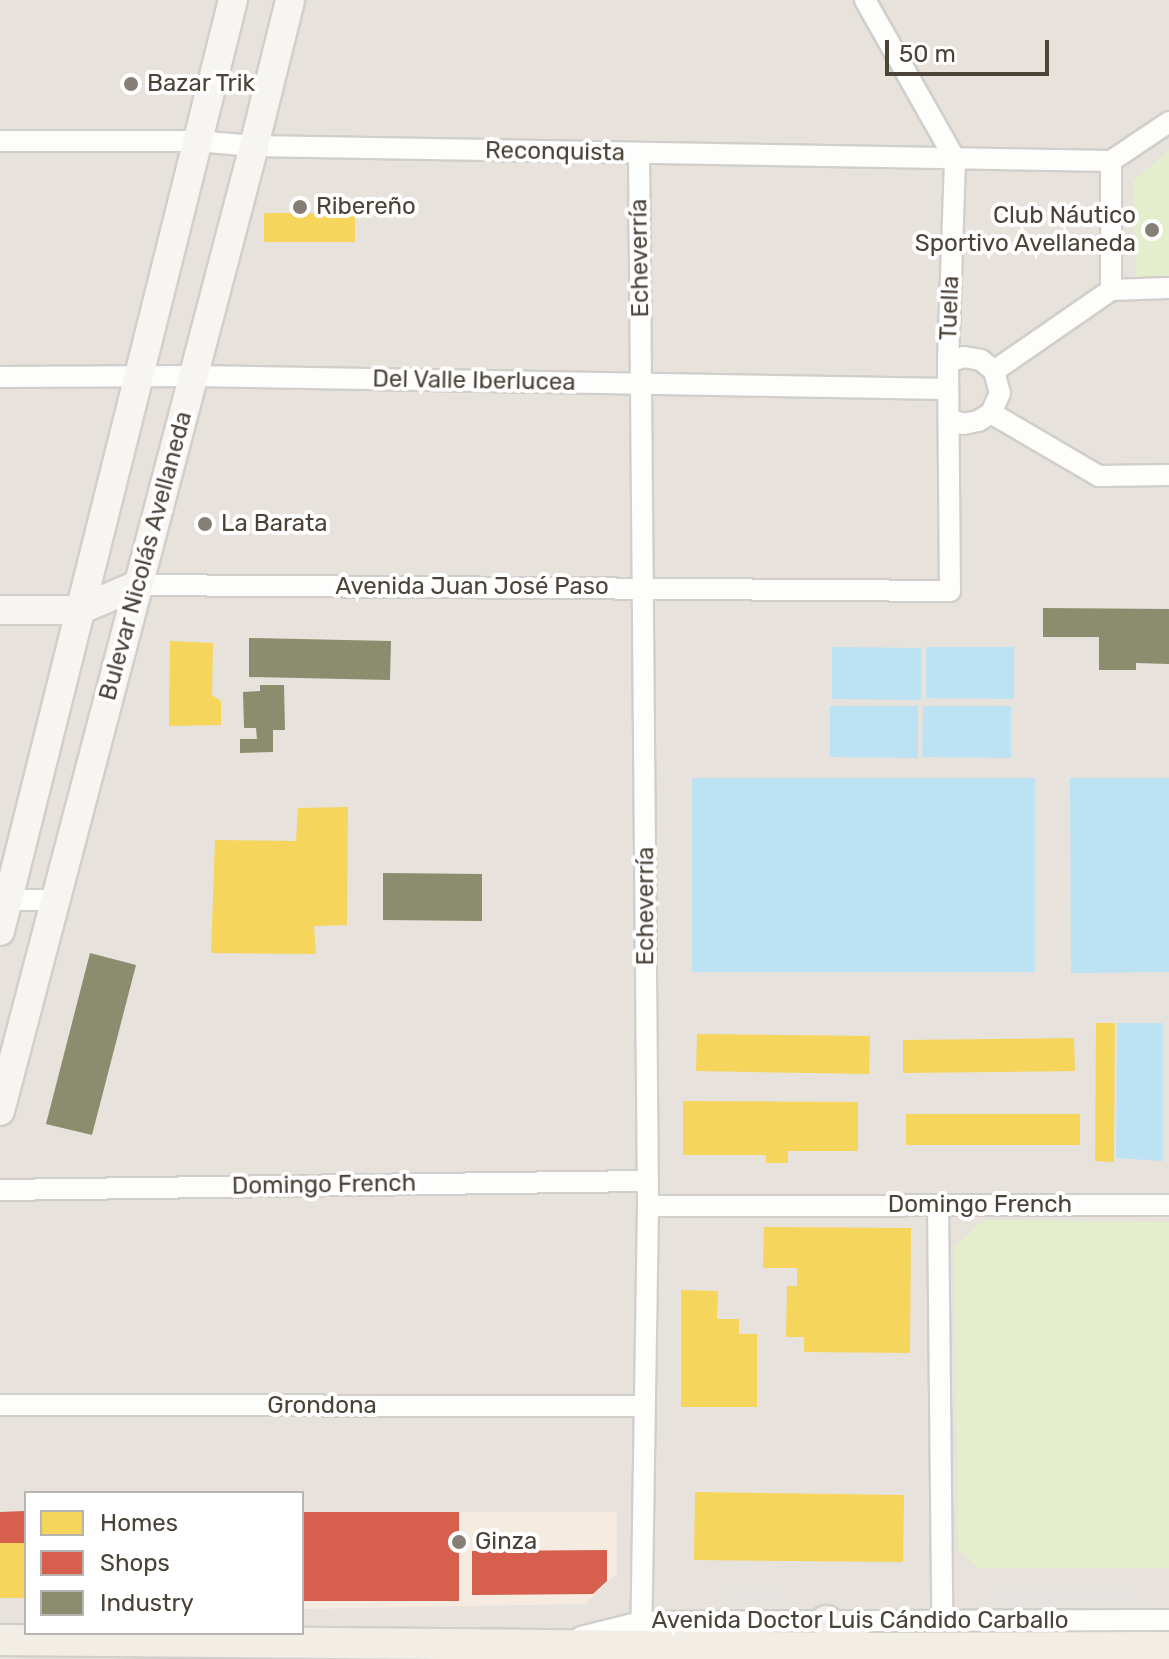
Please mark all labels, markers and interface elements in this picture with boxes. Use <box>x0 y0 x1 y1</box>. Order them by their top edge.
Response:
scale bar <box>889 24 1053 74</box>
text: 50 m <box>899 40 956 68</box>
place label: Bazar Trik <box>147 70 256 98</box>
marker: Bazar Trik <box>122 75 140 93</box>
street label: Reconquista <box>485 136 625 168</box>
place label: Ribereño <box>316 193 416 221</box>
marker: Ribereño <box>291 198 309 216</box>
street label: Echeverría <box>625 198 655 318</box>
place label: Club Náutico Sportivo Avellaneda <box>914 202 1136 258</box>
marker: Club Náutico Sportivo Avellaneda <box>1143 221 1161 239</box>
street label: Tuella <box>934 275 966 341</box>
street label: Del Valle Iberlucea <box>372 365 576 397</box>
street label: Bulevar Nicolás Avellaneda <box>93 408 199 704</box>
place label: La Barata <box>221 510 328 538</box>
marker: La Barata <box>196 515 214 533</box>
street label: Avenida Juan José Paso <box>335 573 609 601</box>
street label: Echeverría <box>632 847 660 965</box>
street label: Domingo French <box>232 1169 416 1201</box>
street label: Domingo French <box>888 1191 1072 1219</box>
street label: Grondona <box>267 1392 377 1420</box>
legend <box>24 1491 304 1635</box>
text: Homes <box>100 1509 178 1537</box>
place label: Ginza <box>475 1528 537 1556</box>
marker: Ginza <box>450 1533 468 1551</box>
text: Shops <box>100 1549 170 1577</box>
text: Industry <box>100 1589 194 1617</box>
street label: Avenida Doctor Luis Cándido Carballo <box>651 1607 1069 1635</box>

